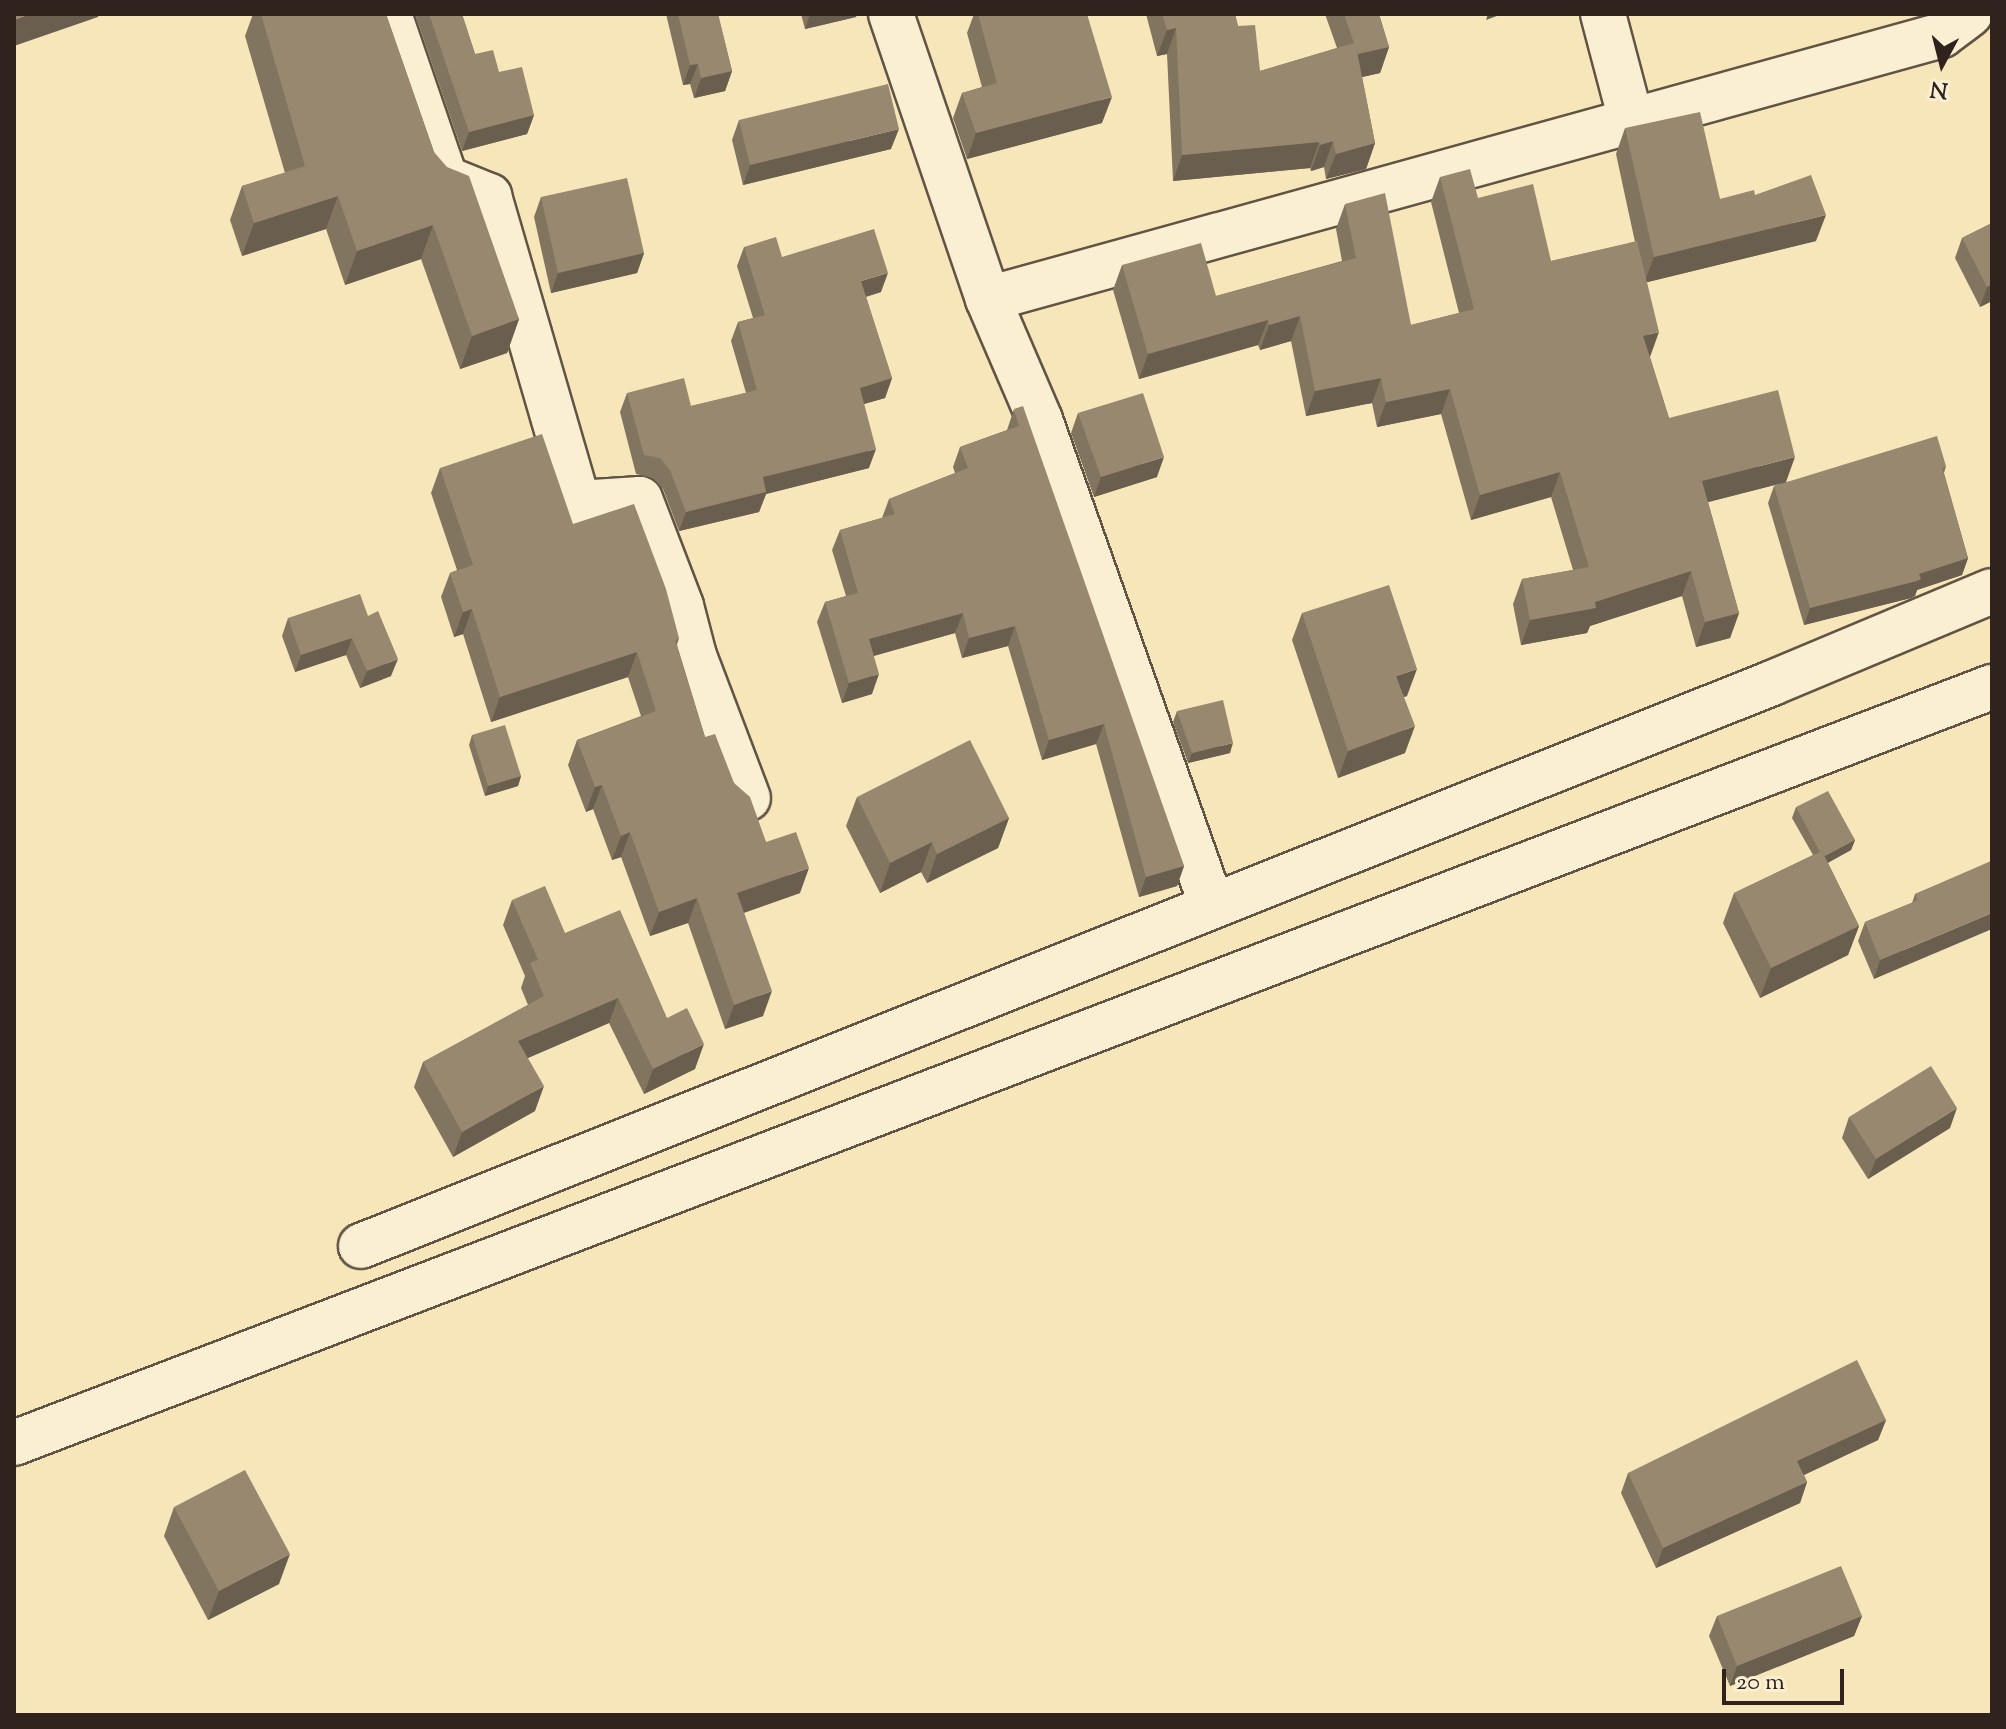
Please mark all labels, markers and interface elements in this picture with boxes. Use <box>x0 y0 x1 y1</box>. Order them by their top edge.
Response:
north arrow <box>1902 24 1982 104</box>
text: N <box>1928 71 1950 105</box>
scale bar <box>1726 1653 1848 1703</box>
text: 20 m <box>1736 1666 1785 1700</box>

